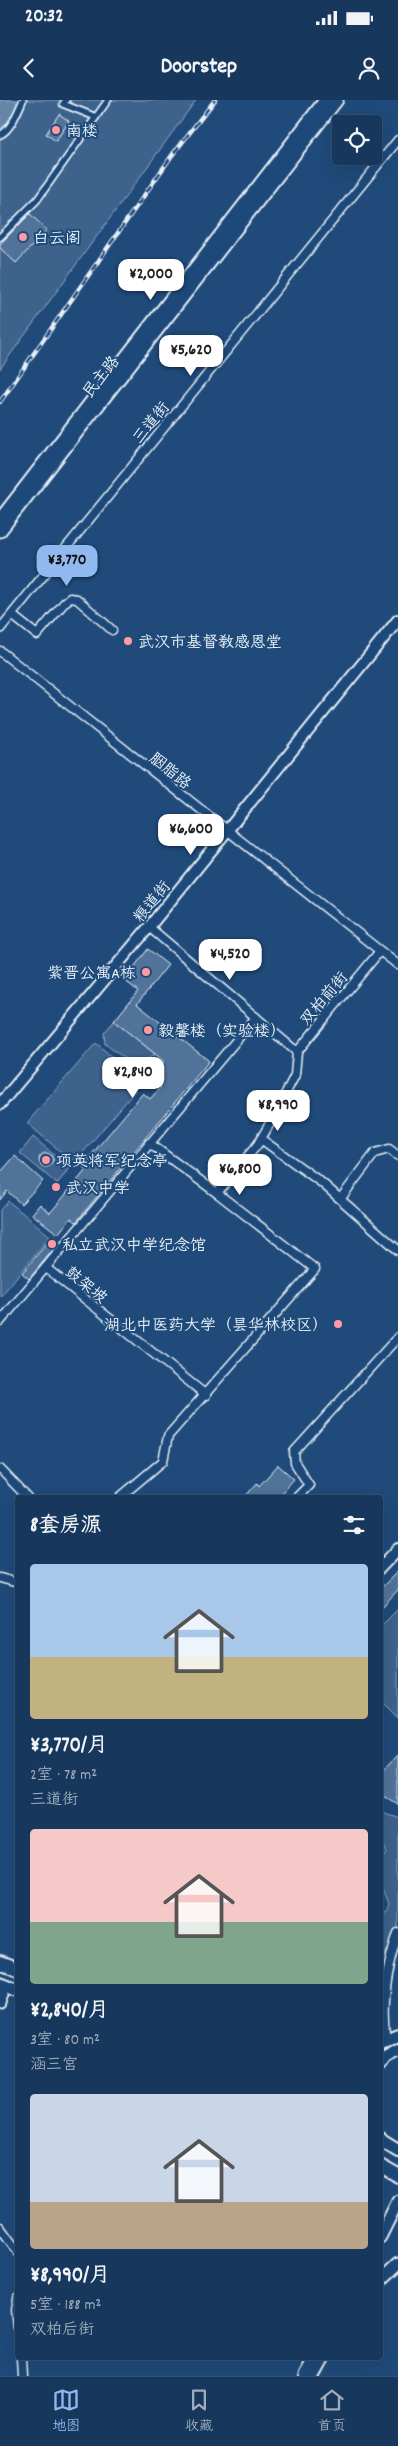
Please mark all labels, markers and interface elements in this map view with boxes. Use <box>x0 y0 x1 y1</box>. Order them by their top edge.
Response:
text: 20:32 <box>25 4 64 31</box>
text: Doorstep <box>161 52 237 83</box>
icon: back <box>15 54 43 82</box>
icon: person <box>355 54 383 82</box>
map controls <box>332 115 382 165</box>
button: locate <box>332 115 382 165</box>
place label: 南楼 <box>66 121 98 144</box>
marker: 南楼 <box>50 124 62 136</box>
place label: 白云阁 <box>33 228 81 251</box>
marker: 白云阁 <box>17 231 29 243</box>
pin: ¥2,000 <box>110 258 192 301</box>
text: ¥2,000 <box>129 263 173 286</box>
pin: ¥5,620 <box>150 334 232 377</box>
text: ¥5,620 <box>170 339 212 362</box>
street label: 民主路 <box>78 352 126 404</box>
street label: 三道街 <box>128 398 176 449</box>
pin: ¥3,770 <box>26 544 108 587</box>
text: ¥3,770 <box>48 549 86 572</box>
place label: 武汉市基督教感恩堂 <box>138 632 282 655</box>
marker: 武汉市基督教感恩堂 <box>122 635 134 647</box>
street label: 胭脂路 <box>143 748 195 796</box>
pin: ¥6,600 <box>150 814 232 856</box>
text: ¥6,600 <box>169 818 213 841</box>
street label: 粮道街 <box>129 877 177 928</box>
pin: ¥4,520 <box>189 938 271 981</box>
text: ¥4,520 <box>210 943 250 966</box>
place label: 紫晋公寓A栋 <box>47 963 136 986</box>
marker: 紫晋公寓A栋 <box>140 966 152 978</box>
street label: 双柏前街 <box>296 968 354 1032</box>
place label: 毅馨楼（实验楼） <box>158 1021 286 1044</box>
marker: 毅馨楼（实验楼） <box>142 1024 154 1036</box>
pin: ¥2,840 <box>92 1056 174 1099</box>
text: ¥2,840 <box>113 1061 153 1084</box>
pin: ¥8,990 <box>237 1090 319 1132</box>
text: ¥8,990 <box>258 1094 298 1117</box>
place label: 项英将军纪念亭 <box>56 1151 168 1174</box>
marker: 项英将军纪念亭 <box>40 1154 52 1166</box>
pin: ¥6,800 <box>199 1154 281 1196</box>
text: ¥6,800 <box>219 1158 261 1181</box>
place label: 武汉中学 <box>66 1178 130 1201</box>
marker: 武汉中学 <box>50 1181 62 1193</box>
place label: 私立武汉中学纪念馆 <box>62 1235 206 1258</box>
marker: 私立武汉中学纪念馆 <box>46 1238 58 1250</box>
street label: 鼓架坡 <box>60 1262 111 1310</box>
place label: 湖北中医药大学（昙华林校区） <box>104 1315 328 1338</box>
marker: 湖北中医药大学（昙华林校区） <box>332 1318 344 1330</box>
icon: filters <box>340 1511 368 1539</box>
text: 8套房源 <box>30 1512 101 1542</box>
icon: home <box>154 1596 244 1686</box>
text: ¥3,770/月 <box>30 1732 108 1762</box>
text: 2室 · 78 m² <box>30 1764 97 1787</box>
text: 三道街 <box>30 1789 78 1812</box>
icon: home <box>154 1861 244 1951</box>
text: ¥2,840/月 <box>30 1997 109 2027</box>
text: 3室 · 80 m² <box>30 2029 100 2052</box>
text: 涵三宫 <box>30 2054 78 2077</box>
icon: home <box>154 2126 244 2216</box>
text: ¥8,990/月 <box>30 2262 110 2292</box>
text: 5室 · 188 m² <box>30 2294 101 2317</box>
text: 双柏后街 <box>30 2319 94 2342</box>
tab: 地图 <box>52 2386 80 2437</box>
tab: 收藏 <box>185 2386 213 2437</box>
tab: 首页 <box>318 2386 346 2437</box>

